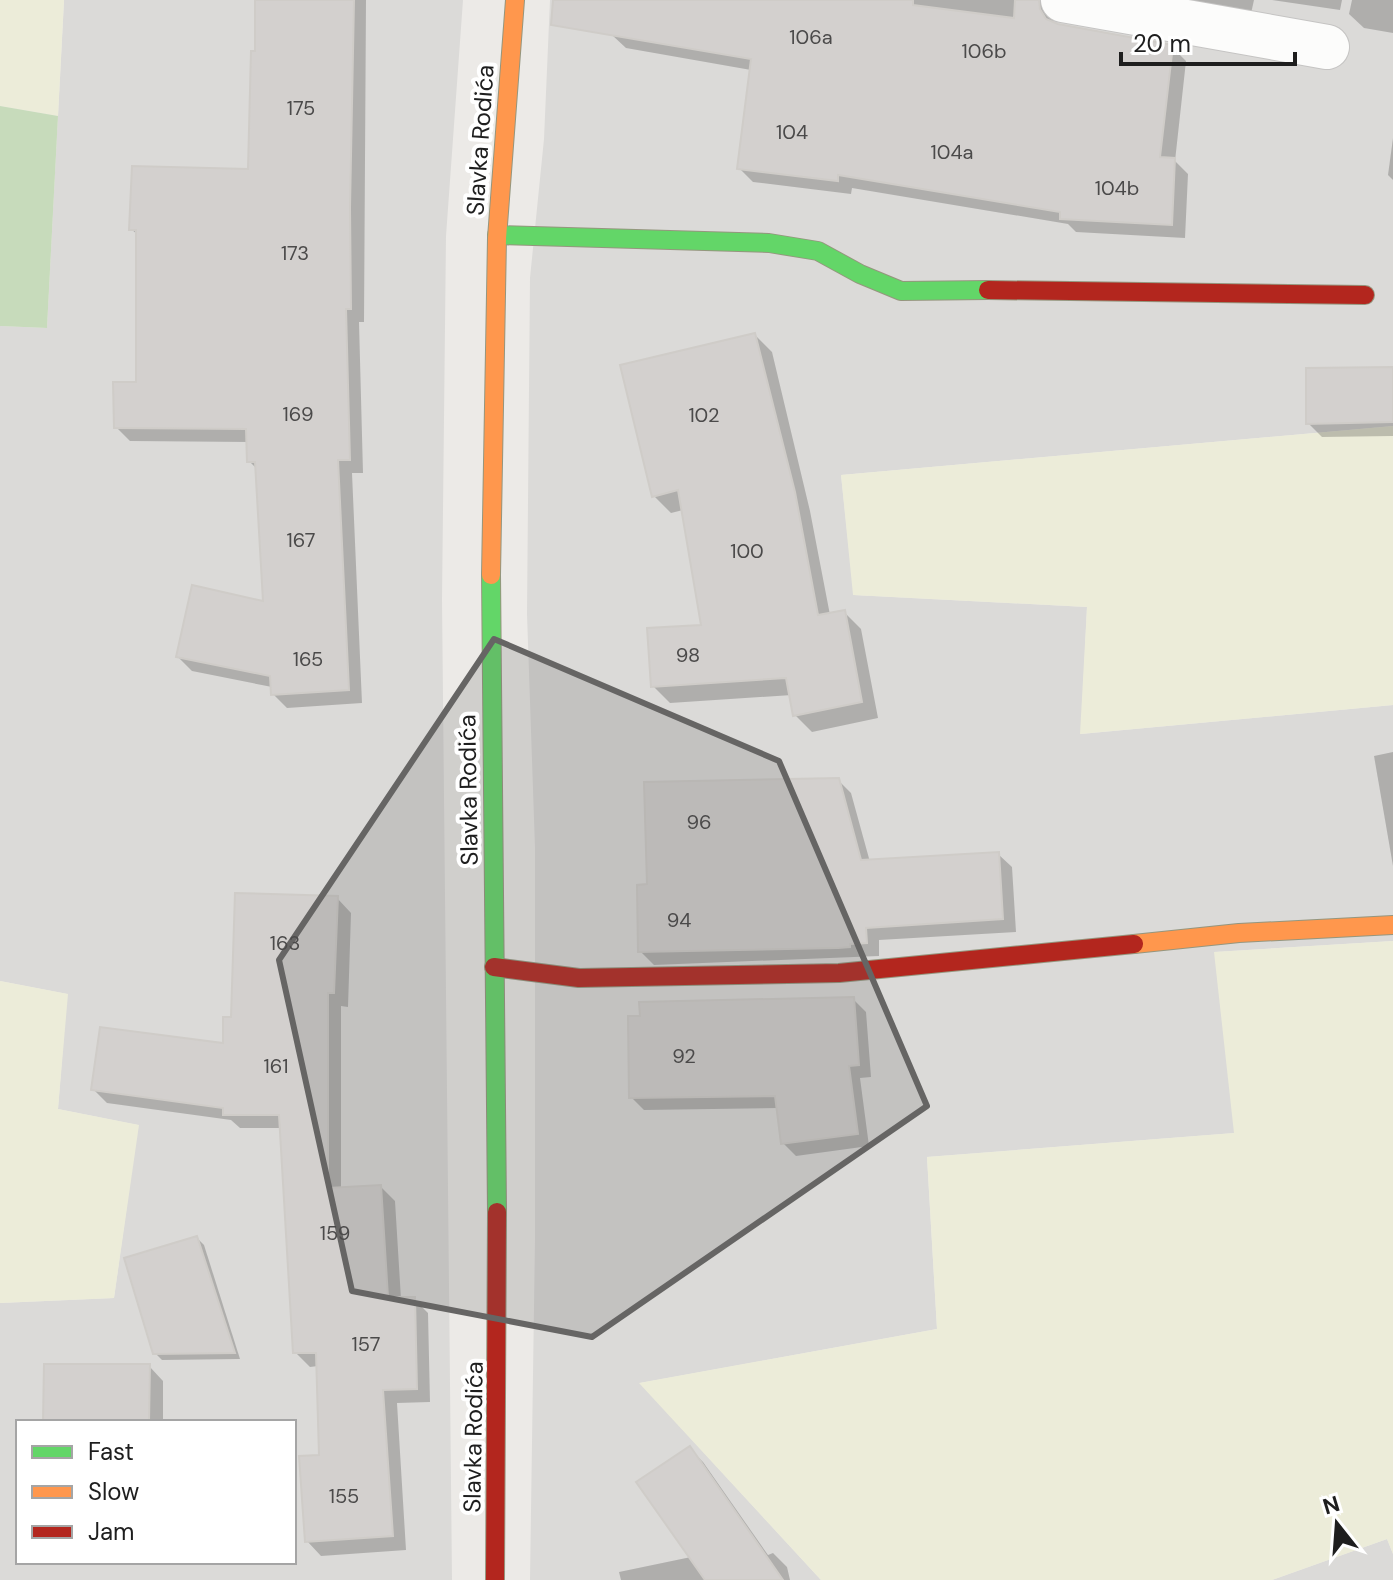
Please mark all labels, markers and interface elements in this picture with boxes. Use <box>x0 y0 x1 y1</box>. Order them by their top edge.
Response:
scale bar <box>1121 16 1295 66</box>
house number: 106a <box>789 24 833 50</box>
text: 20 m <box>1133 28 1191 59</box>
house number: 106b <box>962 38 1007 64</box>
street label: Slavka Rodića <box>459 63 501 217</box>
house number: 175 <box>287 95 315 121</box>
house number: 104 <box>776 119 808 145</box>
house number: 104a <box>931 139 973 165</box>
house number: 104b <box>1095 175 1139 201</box>
house number: 173 <box>281 240 309 266</box>
house number: 169 <box>283 401 313 427</box>
house number: 102 <box>688 402 720 428</box>
house number: 167 <box>287 527 315 553</box>
house number: 100 <box>730 538 764 564</box>
house number: 98 <box>676 642 700 668</box>
house number: 165 <box>293 646 323 672</box>
street label: Slavka Rodića <box>451 714 485 866</box>
house number: 96 <box>686 809 712 835</box>
house number: 94 <box>667 907 691 933</box>
house number: 163 <box>270 930 300 956</box>
house number: 92 <box>672 1043 696 1069</box>
house number: 161 <box>263 1053 289 1079</box>
house number: 159 <box>320 1220 350 1246</box>
house number: 157 <box>352 1331 380 1357</box>
street label: Slavka Rodića <box>456 1361 490 1513</box>
legend <box>16 1420 296 1564</box>
text: Fast <box>88 1436 134 1467</box>
text: Slow <box>88 1476 139 1507</box>
house number: 155 <box>329 1483 359 1509</box>
north arrow <box>1297 1484 1377 1564</box>
text: N <box>1319 1489 1343 1522</box>
text: Jam <box>88 1516 134 1547</box>

